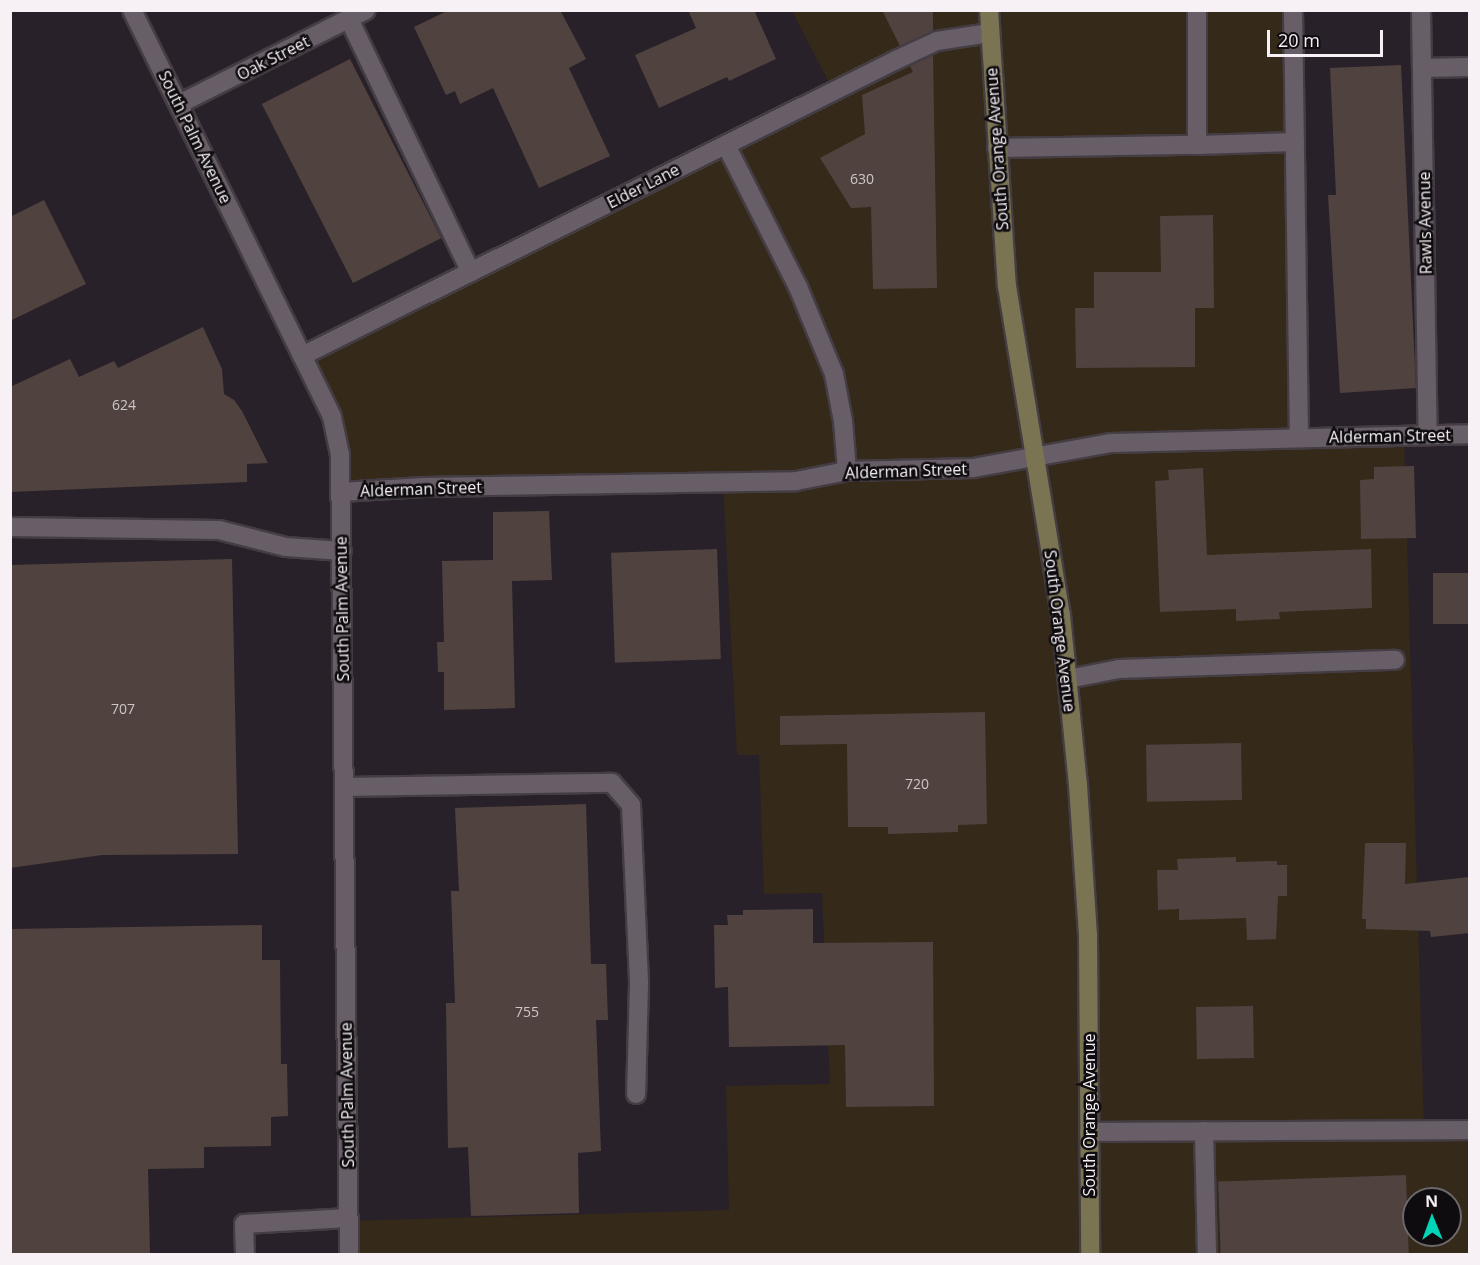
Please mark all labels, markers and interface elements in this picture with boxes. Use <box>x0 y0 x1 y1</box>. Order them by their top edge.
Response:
scale bar <box>1270 18 1386 56</box>
text: 20 m <box>1278 28 1320 52</box>
street label: Oak Street <box>234 32 312 84</box>
street label: South Orange Avenue <box>982 67 1012 231</box>
street label: South Palm Avenue <box>155 68 235 206</box>
street label: Elder Lane <box>604 160 682 212</box>
house number: 630 <box>850 171 874 187</box>
street label: Rawls Avenue <box>1415 171 1435 275</box>
house number: 624 <box>112 397 136 413</box>
street label: Alderman Street <box>1329 425 1451 447</box>
street label: Alderman Street <box>845 459 967 483</box>
street label: Alderman Street <box>360 477 482 501</box>
street label: South Palm Avenue <box>331 536 353 682</box>
street label: South Orange Avenue <box>1041 549 1079 713</box>
house number: 707 <box>111 701 135 717</box>
house number: 720 <box>905 776 929 792</box>
house number: 755 <box>515 1004 539 1020</box>
street label: South Palm Avenue <box>336 1022 358 1168</box>
street label: South Orange Avenue <box>1079 1033 1099 1197</box>
north arrow <box>1402 1187 1462 1247</box>
text: N <box>1425 1190 1438 1212</box>

